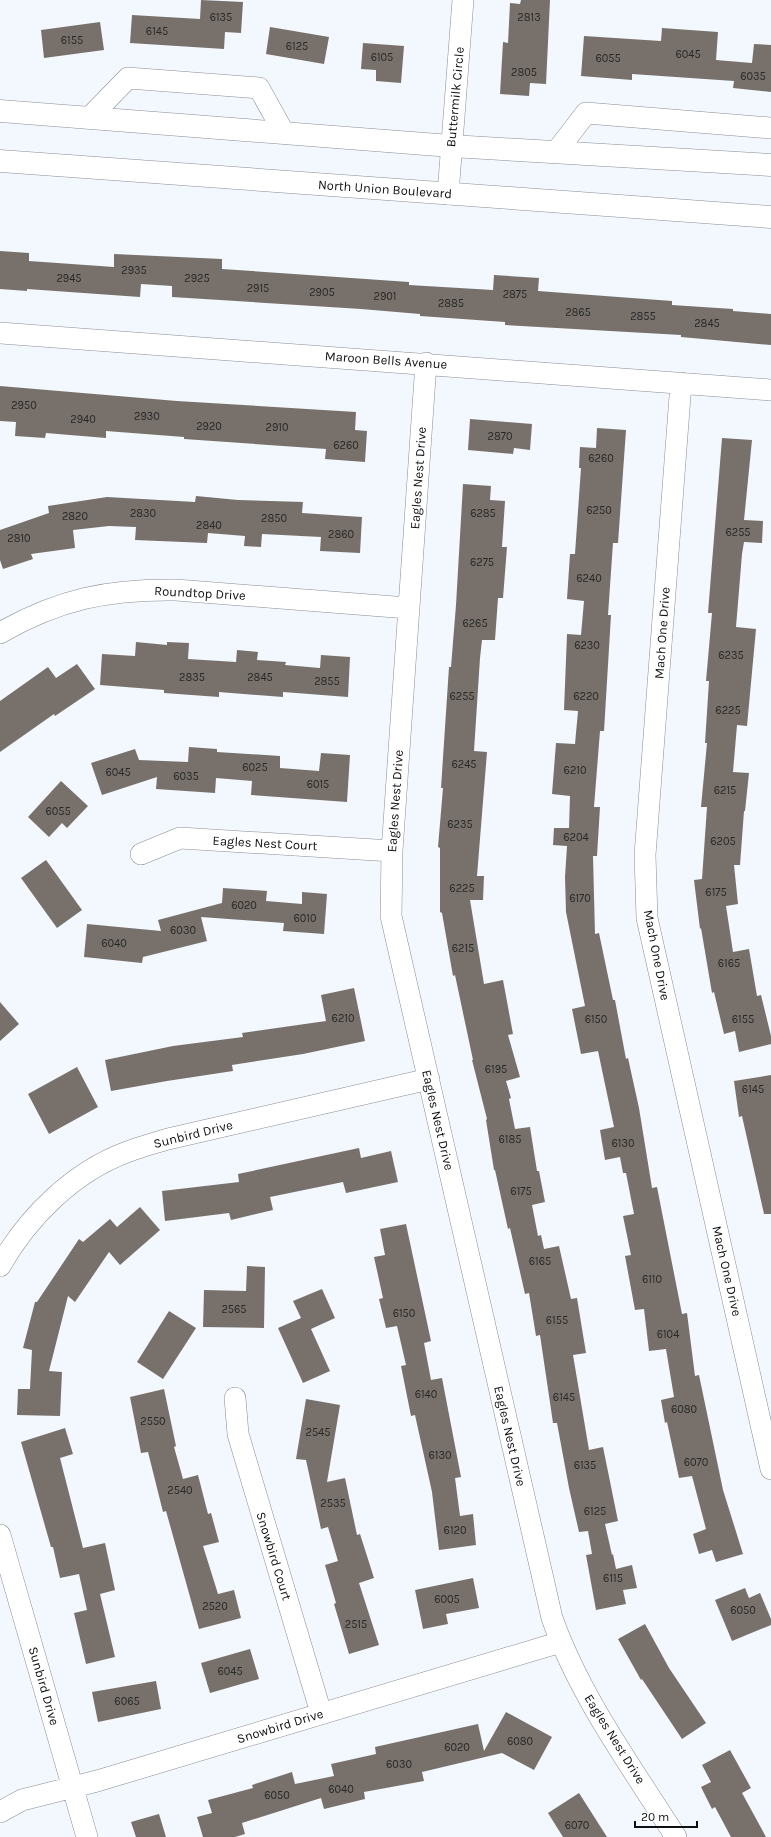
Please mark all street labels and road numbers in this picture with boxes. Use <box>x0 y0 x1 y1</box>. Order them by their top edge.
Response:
street label: Buttermilk Circle <box>443 46 467 148</box>
street label: North Union Boulevard <box>318 177 452 201</box>
street label: Maroon Bells Avenue <box>324 348 448 372</box>
street label: Eagles Nest Drive <box>407 426 429 530</box>
street label: Roundtop Drive <box>154 583 246 603</box>
street label: Mach One Drive <box>651 586 673 679</box>
street label: Eagles Nest Drive <box>384 749 406 853</box>
street label: Eagles Nest Court <box>212 833 318 853</box>
street label: Mach One Drive <box>641 908 673 1002</box>
street label: Eagles Nest Drive <box>419 1068 457 1172</box>
street label: Sunbird Drive <box>152 1117 234 1151</box>
street label: Mach One Drive <box>709 1224 745 1318</box>
street label: Eagles Nest Drive <box>491 1384 529 1488</box>
street label: Snowbird Court <box>253 1510 295 1602</box>
street label: Sunbird Drive <box>26 1645 62 1727</box>
street label: Eagles Nest Drive <box>581 1691 649 1787</box>
street label: Snowbird Drive <box>235 1706 325 1746</box>

